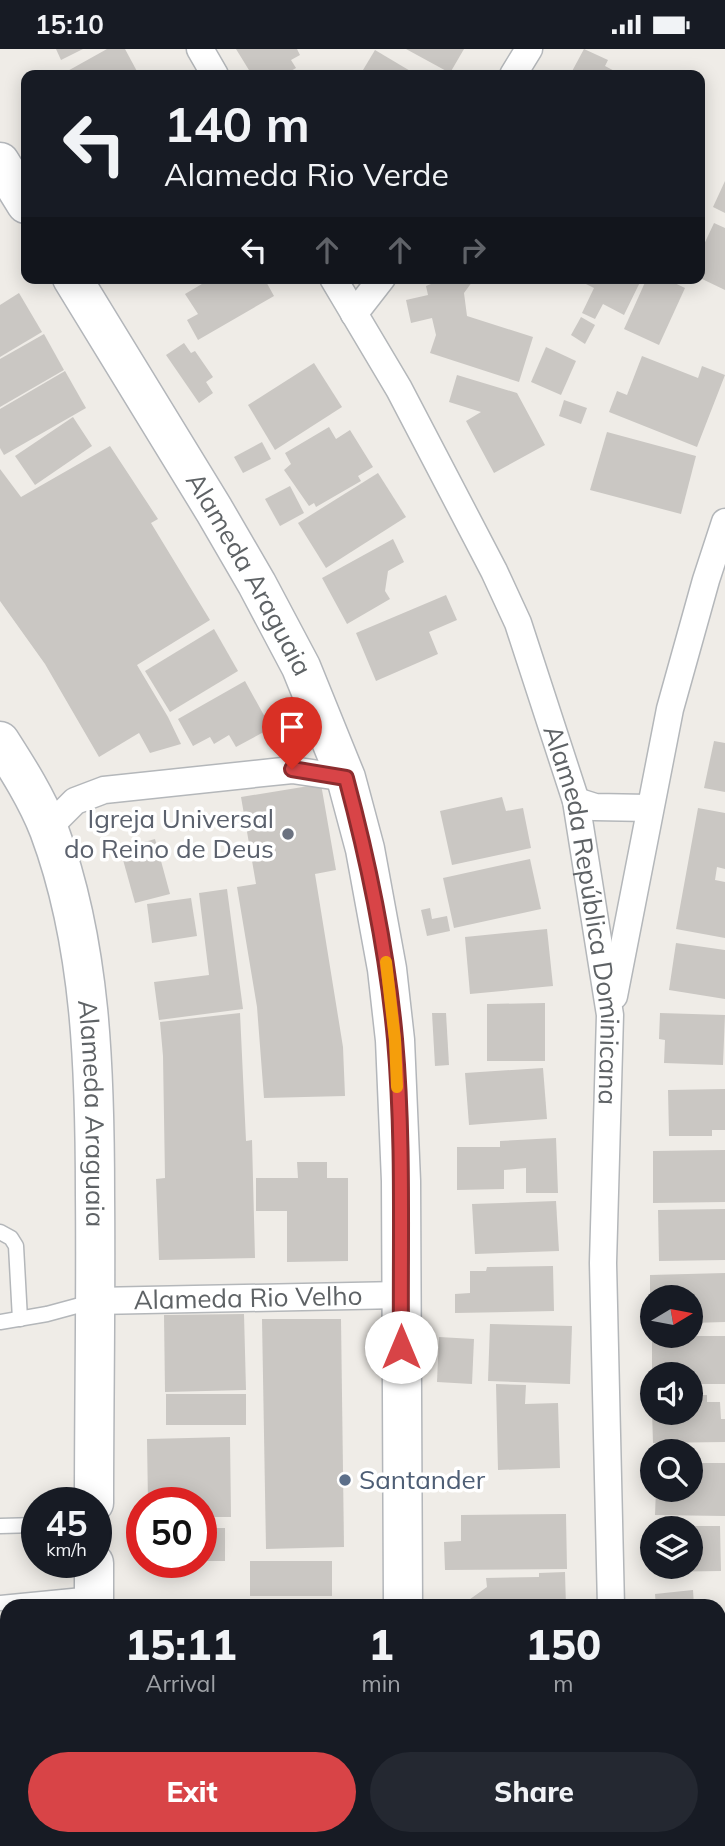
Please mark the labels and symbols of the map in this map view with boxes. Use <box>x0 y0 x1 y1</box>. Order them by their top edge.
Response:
street label: Alameda Araguaia <box>179 466 320 681</box>
pin <box>262 697 322 769</box>
street label: Alameda República Dominicana <box>536 721 627 1106</box>
place label: Igreja Universal do Reino de Deus <box>64 802 274 865</box>
marker: Igreja Universal do Reino de Deus <box>280 826 296 842</box>
street label: Alameda Araguaia <box>71 998 112 1227</box>
street label: Alameda Rio Velho <box>133 1279 363 1316</box>
north arrow <box>640 1285 704 1347</box>
position arrow <box>364 1310 438 1384</box>
place label: Santander <box>359 1463 486 1496</box>
marker: Santander <box>337 1472 353 1488</box>
speed limit sign: 50 <box>126 1487 217 1578</box>

